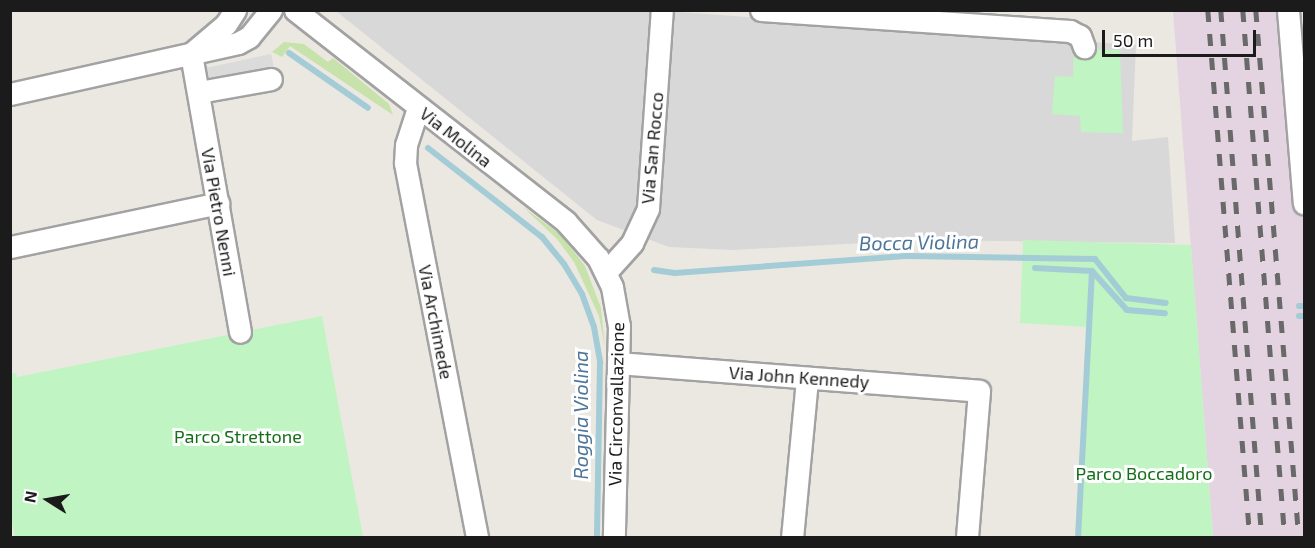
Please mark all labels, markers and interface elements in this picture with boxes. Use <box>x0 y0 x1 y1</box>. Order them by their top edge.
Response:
scale bar <box>1105 18 1260 56</box>
text: 50 m <box>1113 29 1153 51</box>
street label: Via San Rocco <box>636 91 668 205</box>
street label: Via Molina <box>416 102 496 172</box>
street label: Via Pietro Nenni <box>197 146 241 278</box>
water label: Bocca Violina <box>858 229 980 255</box>
street label: Via Archimede <box>414 263 458 381</box>
street label: Via Circonvallazione <box>604 322 628 486</box>
water label: Roggia Violina <box>568 350 592 480</box>
street label: Via John Kennedy <box>728 361 870 393</box>
park label: Parco Strettone <box>174 425 302 447</box>
park label: Parco Boccadoro <box>1076 462 1212 484</box>
north arrow <box>18 470 78 530</box>
text: N <box>19 489 40 504</box>

